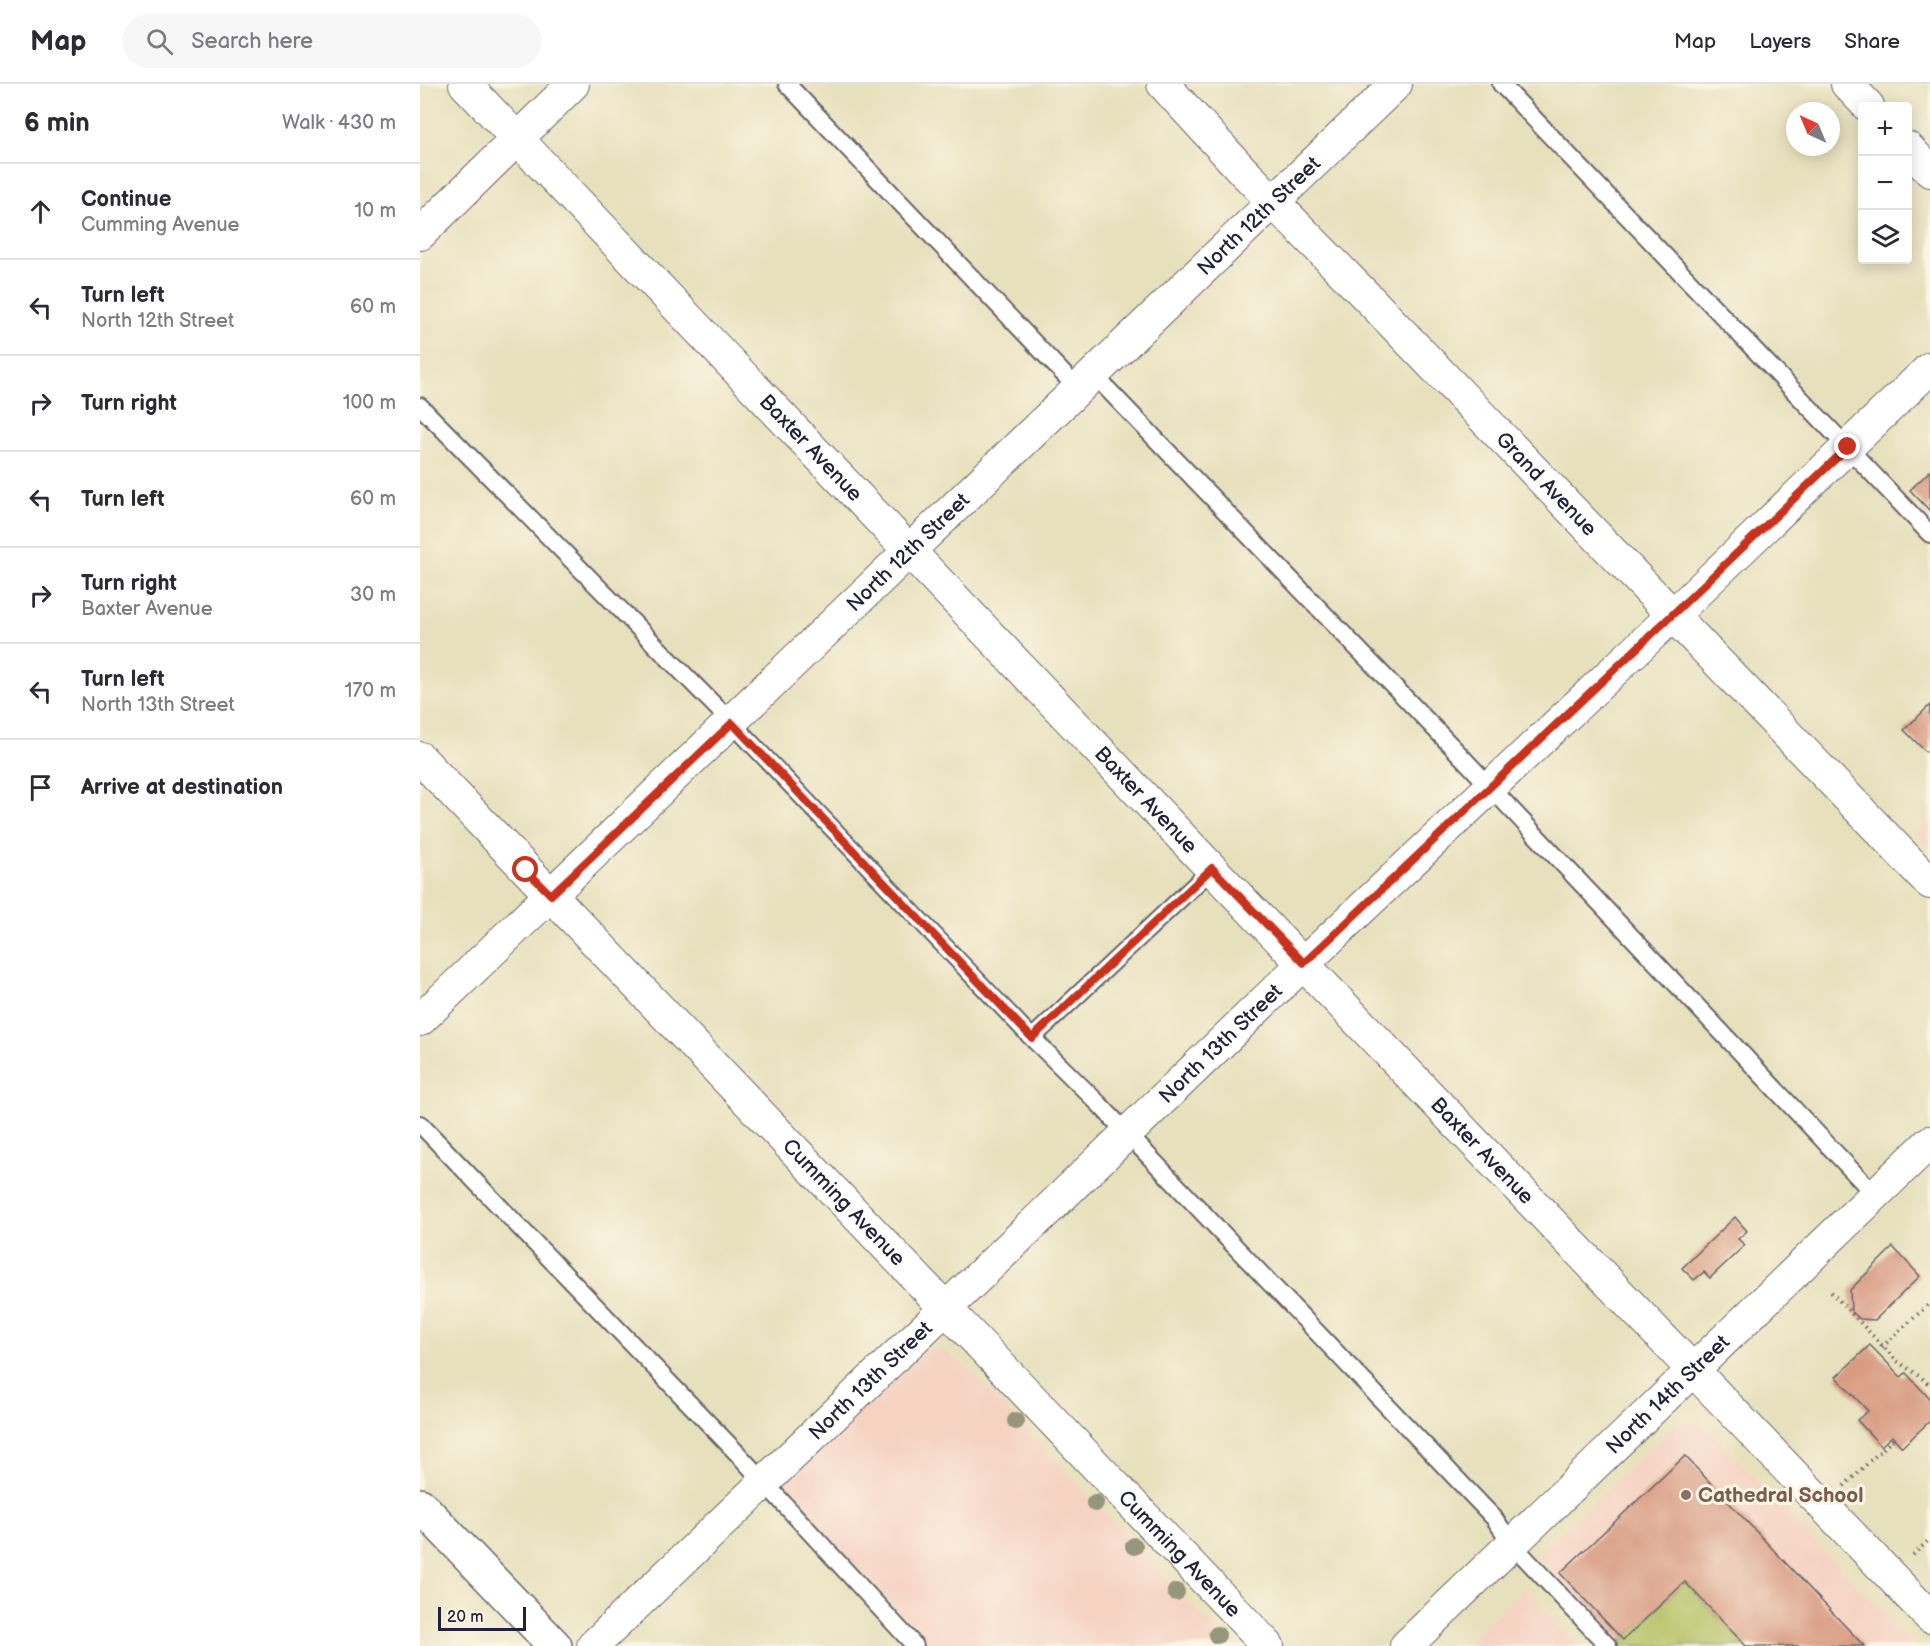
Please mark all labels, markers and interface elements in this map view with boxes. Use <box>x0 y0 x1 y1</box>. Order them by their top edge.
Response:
search box <box>122 14 542 68</box>
text: Map <box>30 25 86 58</box>
icon: search <box>143 25 176 58</box>
text: Search here <box>191 28 313 55</box>
text: Map <box>1674 29 1716 54</box>
text: Layers <box>1749 29 1811 54</box>
text: Share <box>1844 29 1900 54</box>
north arrow <box>1786 102 1840 156</box>
map controls <box>1858 102 1912 264</box>
button: + <box>1858 102 1912 156</box>
text: 6 min <box>24 108 90 139</box>
text: Walk · 430 m <box>282 111 396 135</box>
street label: North 12th Street <box>1192 151 1326 280</box>
button: − <box>1858 156 1912 210</box>
text: Continue <box>81 186 171 213</box>
icon: ahead <box>24 195 57 228</box>
text: 10 m <box>355 199 396 223</box>
button: layers <box>1858 210 1912 264</box>
text: Cumming Avenue <box>81 213 239 237</box>
text: Turn left <box>81 282 165 309</box>
icon: left <box>24 291 57 324</box>
text: 60 m <box>350 295 396 319</box>
text: North 12th Street <box>81 309 234 333</box>
icon: right <box>24 387 57 420</box>
street label: Baxter Avenue <box>754 389 868 506</box>
text: Turn right <box>81 390 177 417</box>
text: 100 m <box>343 391 396 415</box>
street label: Grand Avenue <box>1491 426 1602 541</box>
route end <box>1834 433 1860 459</box>
icon: left <box>24 483 57 516</box>
text: Turn left <box>81 486 165 513</box>
text: 60 m <box>350 487 396 511</box>
street label: North 12th Street <box>841 487 975 617</box>
text: Turn right <box>81 570 177 597</box>
icon: right <box>24 579 57 612</box>
text: 30 m <box>350 583 396 607</box>
text: Baxter Avenue <box>81 597 213 621</box>
text: Turn left <box>81 666 165 693</box>
icon: left <box>24 675 57 708</box>
text: 170 m <box>345 679 396 703</box>
text: North 13th Street <box>81 693 235 717</box>
street label: Baxter Avenue <box>1089 741 1203 858</box>
icon: arrive <box>24 771 57 804</box>
text: Arrive at destination <box>81 774 283 801</box>
route start <box>512 856 538 882</box>
street label: North 13th Street <box>1154 978 1288 1108</box>
street label: Baxter Avenue <box>1425 1092 1539 1209</box>
street label: Cumming Avenue <box>778 1133 911 1271</box>
street label: North 13th Street <box>803 1315 938 1445</box>
street label: North 14th Street <box>1601 1329 1735 1459</box>
place label: Cathedral School <box>1698 1483 1864 1508</box>
street label: Cumming Avenue <box>1113 1485 1246 1622</box>
marker: Cathedral School <box>1679 1488 1693 1502</box>
scale bar <box>438 1604 526 1632</box>
text: 20 m <box>447 1608 483 1627</box>

